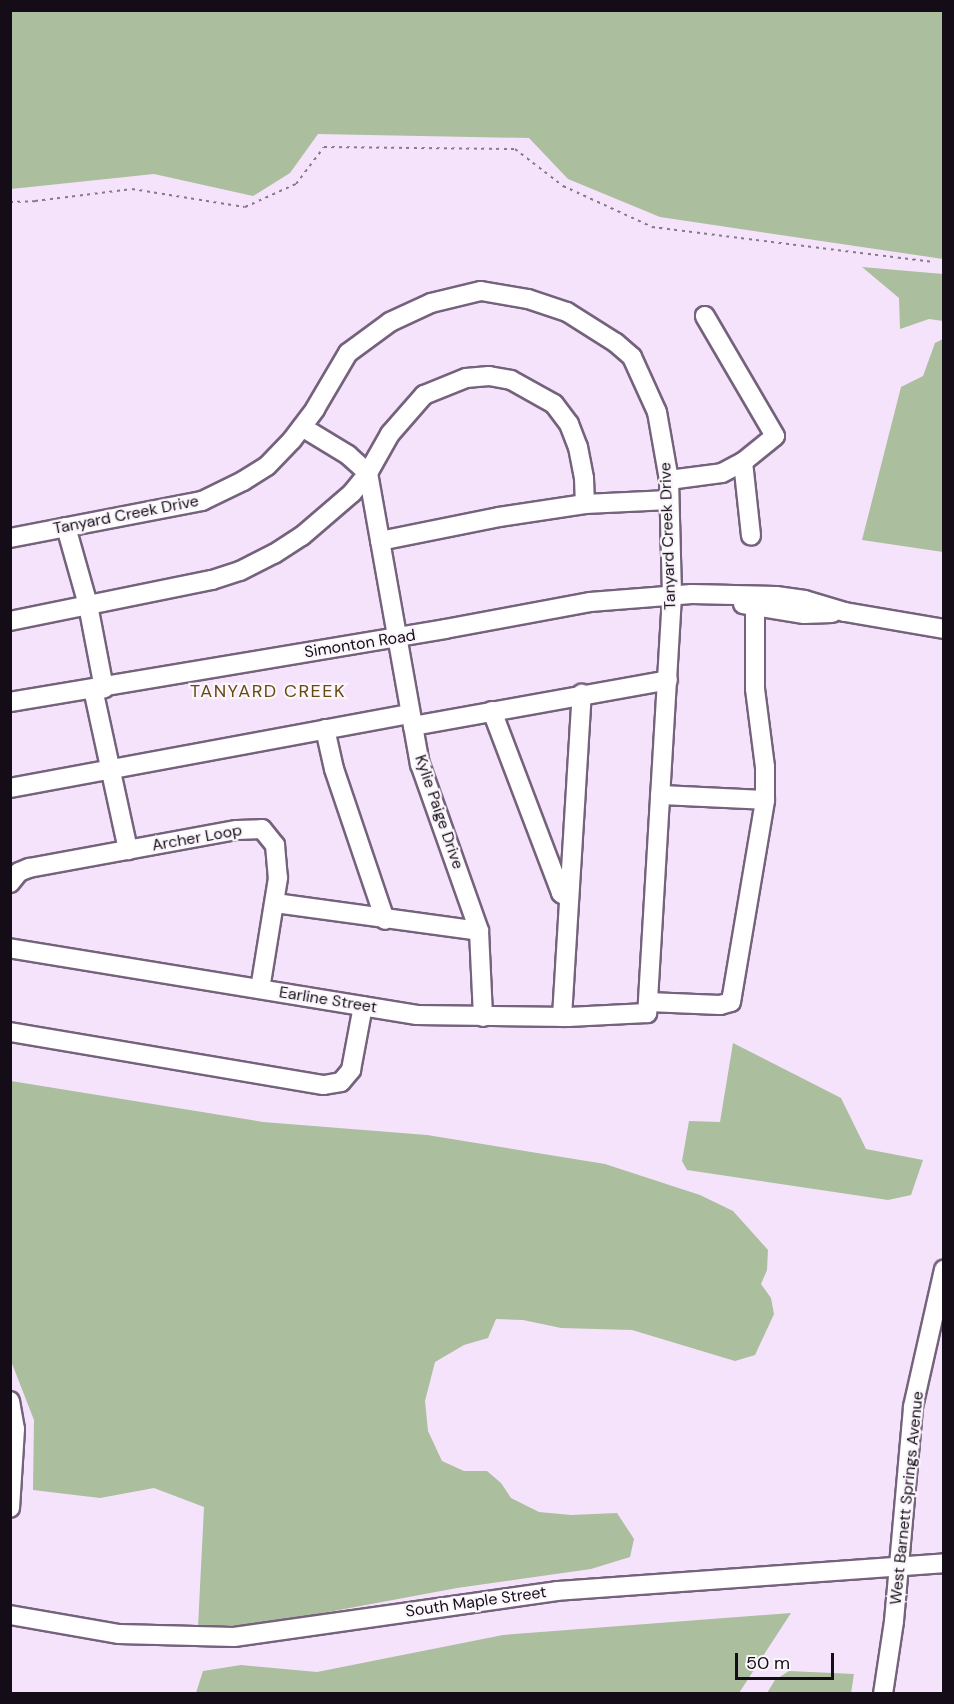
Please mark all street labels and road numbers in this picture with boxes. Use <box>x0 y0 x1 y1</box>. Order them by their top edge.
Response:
street label: Tanyard Creek Drive <box>656 462 680 610</box>
street label: Tanyard Creek Drive <box>52 491 200 539</box>
street label: Simonton Road <box>303 626 417 662</box>
street label: Kylie Paige Drive <box>410 752 468 872</box>
street label: Archer Loop <box>151 821 243 855</box>
street label: Earline Street <box>278 983 378 1017</box>
street label: West Barnett Springs Avenue <box>886 1390 928 1606</box>
street label: South Maple Street <box>404 1583 548 1621</box>

